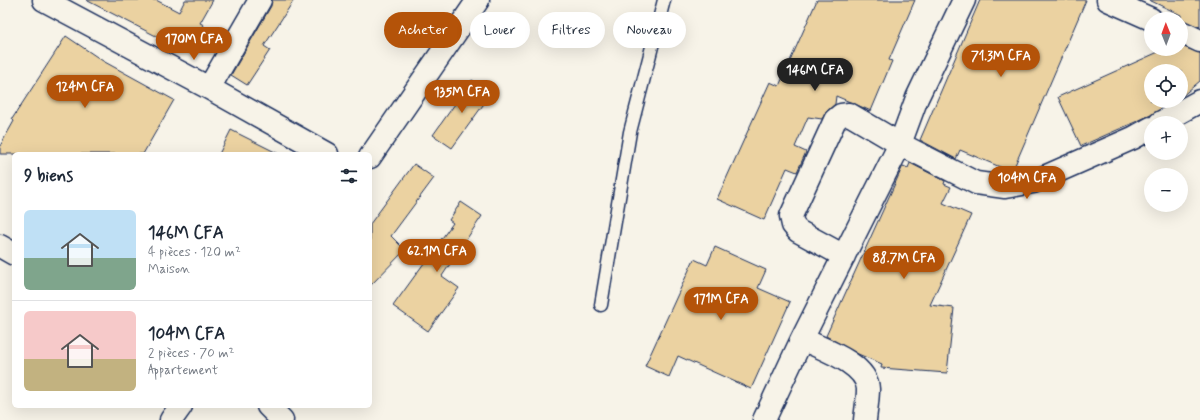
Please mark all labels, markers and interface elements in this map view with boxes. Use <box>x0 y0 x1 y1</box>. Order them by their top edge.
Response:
chip: Acheter <box>384 12 462 48</box>
chip: Louer <box>470 12 530 48</box>
chip: Filtres <box>538 12 605 48</box>
chip: Nouveau <box>613 12 686 48</box>
north arrow <box>1144 12 1188 56</box>
map controls <box>1144 12 1188 212</box>
pin: 170M CFA <box>153 27 235 61</box>
text: 170M CFA <box>165 31 223 48</box>
pin: 71.3M CFA <box>955 44 1047 78</box>
text: 71.3M CFA <box>971 48 1031 65</box>
pin: 146M CFA <box>774 58 856 92</box>
text: 146M CFA <box>786 62 844 79</box>
button: locate <box>1144 64 1188 108</box>
pin: 124M CFA <box>44 75 126 109</box>
text: 124M CFA <box>56 79 114 96</box>
pin: 135M CFA <box>421 80 503 114</box>
text: 135M CFA <box>434 84 490 101</box>
button: + <box>1144 116 1188 160</box>
text: 9 biens <box>24 165 73 187</box>
icon: filters <box>338 165 360 187</box>
pin: 104M CFA <box>986 166 1068 200</box>
button: − <box>1144 168 1188 212</box>
text: 104M CFA <box>997 170 1057 187</box>
text: 146M CFA <box>148 222 224 244</box>
icon: home <box>56 226 104 274</box>
pin: 62.1M CFA <box>391 239 483 273</box>
text: 62.1M CFA <box>407 243 467 260</box>
text: 4 pièces · 120 m² <box>148 244 241 261</box>
pin: 88.7M CFA <box>858 246 950 280</box>
text: 88.7M CFA <box>872 250 936 267</box>
text: Maison <box>148 261 190 278</box>
pin: 171M CFA <box>680 287 762 321</box>
text: 171M CFA <box>693 291 749 308</box>
text: 104M CFA <box>148 323 225 345</box>
icon: home <box>56 327 104 375</box>
text: 2 pièces · 70 m² <box>148 345 234 362</box>
text: Appartement <box>148 362 218 379</box>

